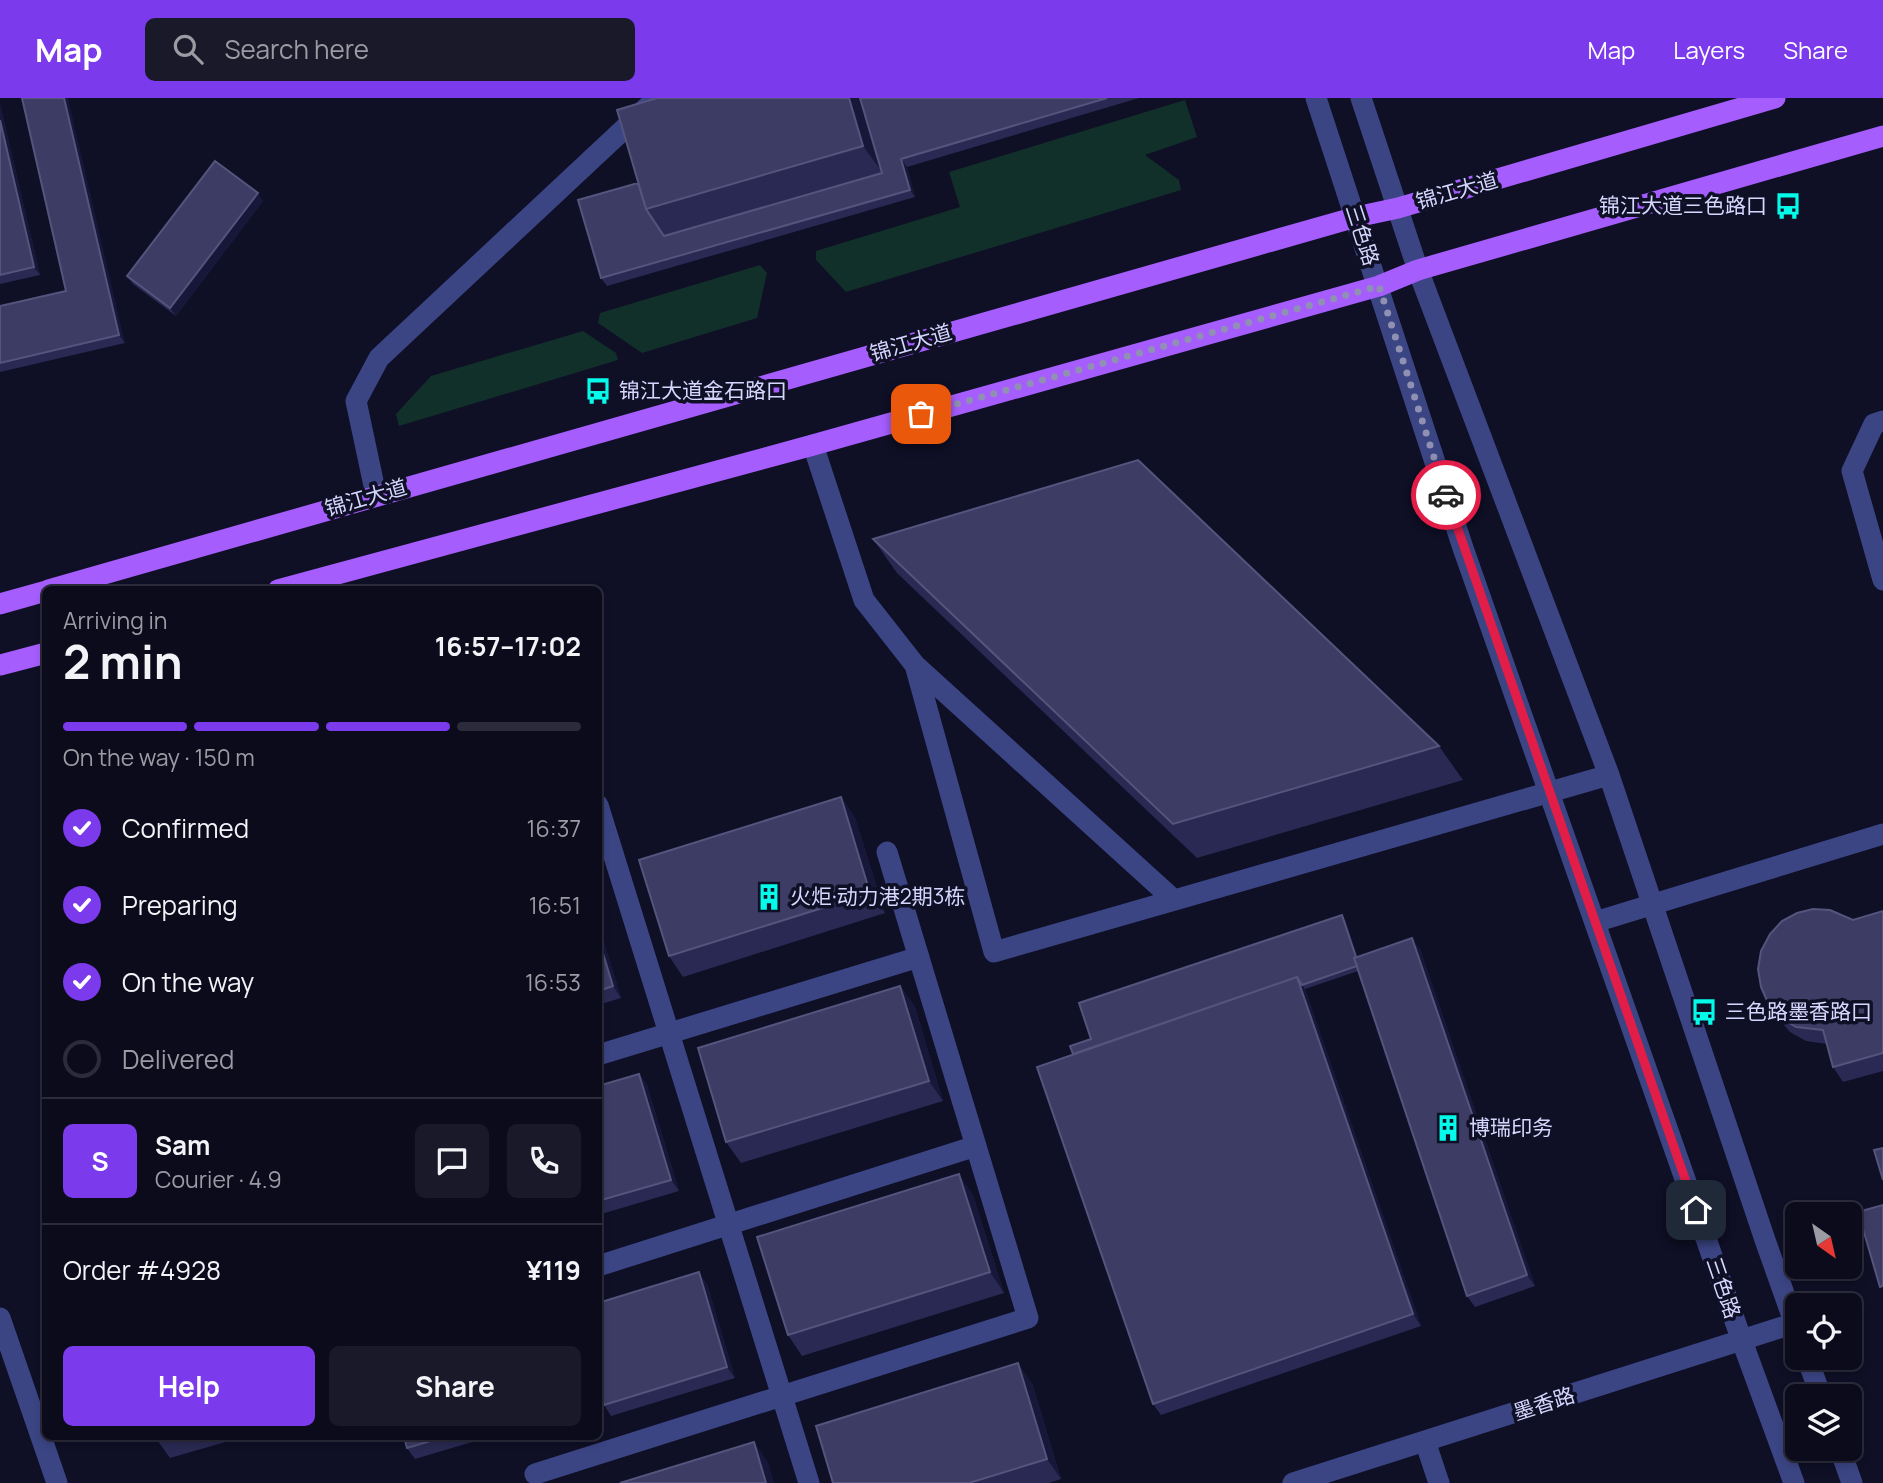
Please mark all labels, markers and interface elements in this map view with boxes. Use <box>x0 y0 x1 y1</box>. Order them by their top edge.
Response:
search box <box>145 18 635 81</box>
text: Map <box>35 27 103 72</box>
icon: search <box>169 30 207 68</box>
text: Search here <box>225 31 369 67</box>
text: Map <box>1588 33 1635 66</box>
text: Layers <box>1673 33 1745 66</box>
text: Share <box>1783 33 1848 66</box>
street label: 锦江大道 <box>1412 165 1501 215</box>
place label: 锦江大道三色路口 <box>1599 191 1767 219</box>
bus stop icon: 锦江大道三色路口 <box>1773 191 1803 221</box>
street label: 三色路 <box>1340 200 1386 269</box>
street label: 锦江大道 <box>866 317 955 367</box>
bus stop icon: 锦江大道金石路口 <box>583 376 613 406</box>
place label: 锦江大道金石路口 <box>619 376 787 404</box>
pin <box>891 384 951 444</box>
icon: bag <box>902 395 940 433</box>
courier <box>1411 460 1481 530</box>
street label: 锦江大道 <box>321 472 410 522</box>
icon: car <box>1427 476 1465 514</box>
text: Arriving in <box>63 604 168 636</box>
text: 16:57–17:02 <box>435 628 581 664</box>
text: 2 min <box>63 630 183 693</box>
text: On the way · 150 m <box>63 741 255 773</box>
icon: check <box>63 809 101 847</box>
text: Confirmed <box>122 810 249 846</box>
text: 16:37 <box>527 812 581 844</box>
building icon: 火炬·动力港2期3栋 <box>754 882 784 912</box>
place label: 火炬·动力港2期3栋 <box>790 882 965 910</box>
icon: check <box>63 886 101 924</box>
text: Preparing <box>122 887 238 923</box>
text: 16:51 <box>529 889 581 921</box>
icon: check <box>63 963 101 1001</box>
text: On the way <box>122 964 254 1000</box>
text: 16:53 <box>525 966 581 998</box>
bus stop icon: 三色路墨香路口 <box>1689 997 1719 1027</box>
place label: 三色路墨香路口 <box>1725 997 1872 1025</box>
text: Delivered <box>122 1041 234 1077</box>
building icon: 博瑞印务 <box>1433 1113 1463 1143</box>
place label: 博瑞印务 <box>1469 1113 1553 1141</box>
button: chat <box>415 1124 489 1198</box>
button: phone <box>507 1124 581 1198</box>
text: Sam <box>155 1127 210 1163</box>
text: S <box>91 1143 109 1179</box>
text: Courier · 4.9 <box>155 1163 282 1195</box>
pin <box>1666 1180 1726 1240</box>
icon: home <box>1677 1191 1715 1229</box>
north arrow <box>1785 1202 1862 1279</box>
map controls <box>1785 1202 1862 1461</box>
text: Order #4928 <box>63 1252 221 1288</box>
text: ¥119 <box>526 1252 581 1288</box>
street label: 三色路 <box>1700 1253 1747 1322</box>
button: locate <box>1785 1293 1862 1370</box>
button: Help <box>63 1346 315 1426</box>
button: Share <box>329 1346 581 1426</box>
street label: 墨香路 <box>1509 1380 1578 1426</box>
button: layers <box>1785 1384 1862 1461</box>

